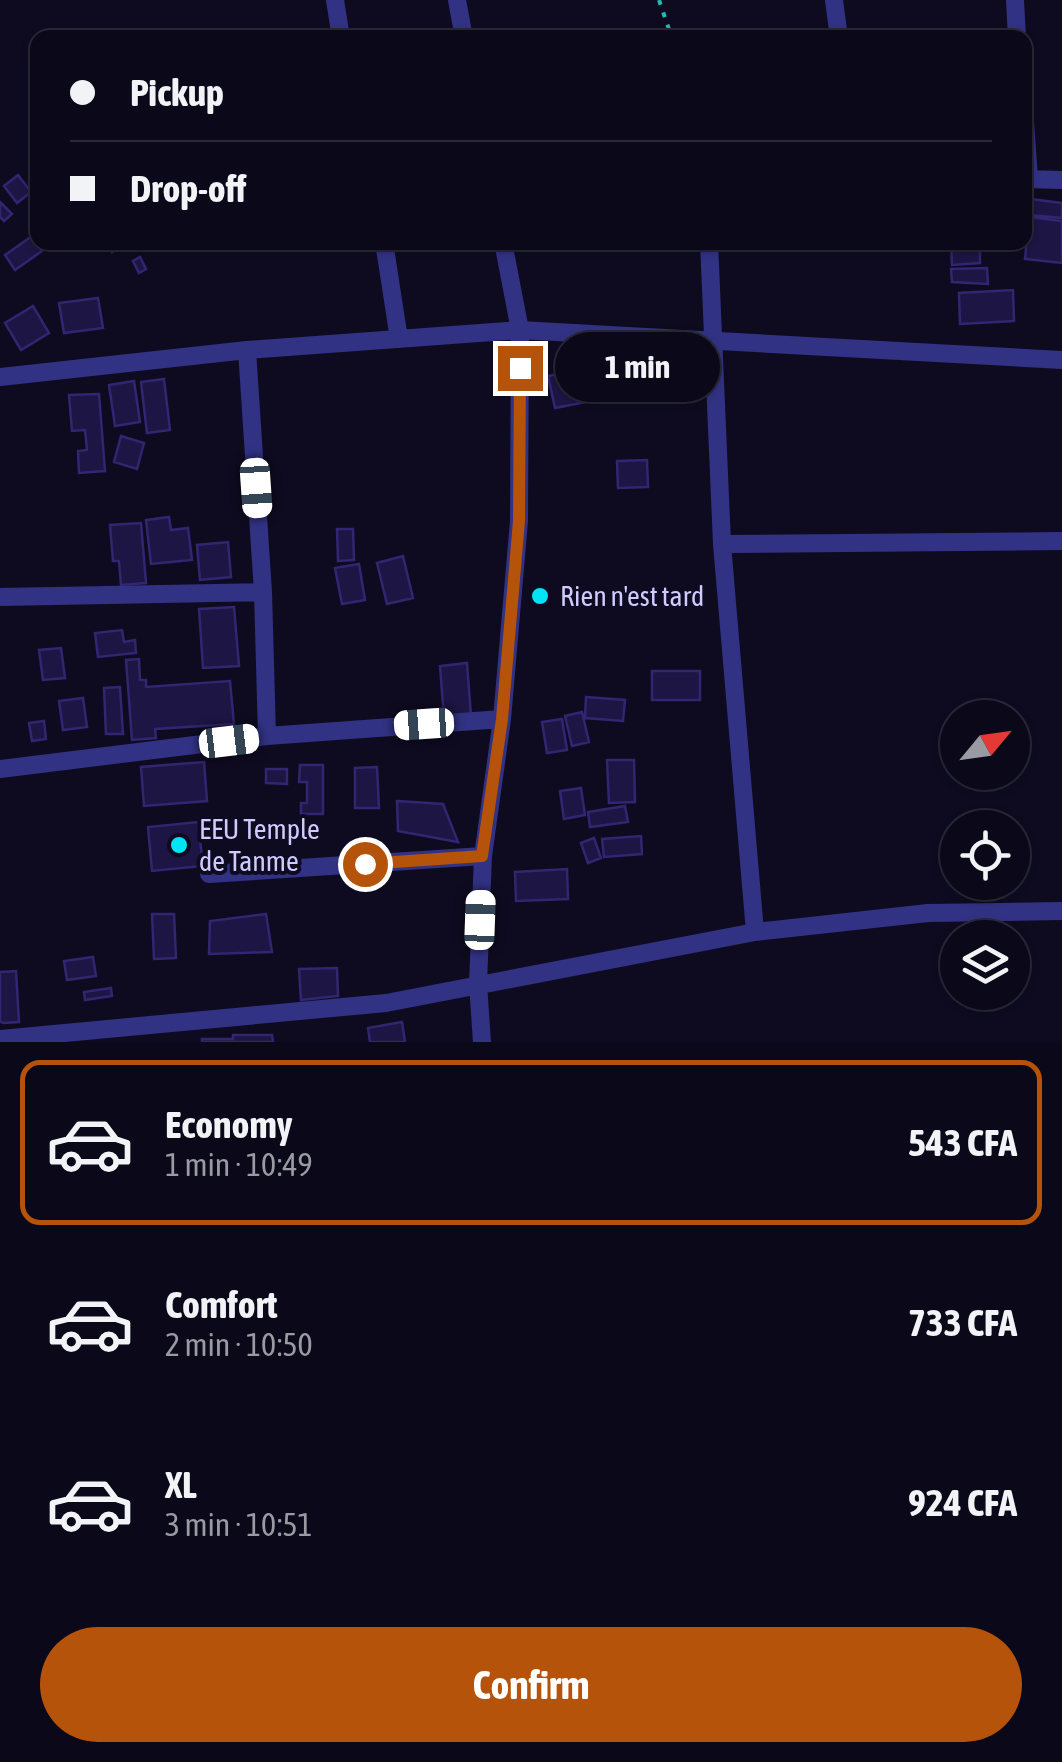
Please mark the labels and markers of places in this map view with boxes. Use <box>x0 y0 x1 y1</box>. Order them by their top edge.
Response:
place label: Rien n'est tard <box>560 580 704 612</box>
marker: Rien n'est tard <box>529 585 551 607</box>
place label: EEU Temple de Tanme <box>199 813 320 877</box>
marker: EEU Temple de Tanme <box>168 834 190 856</box>

